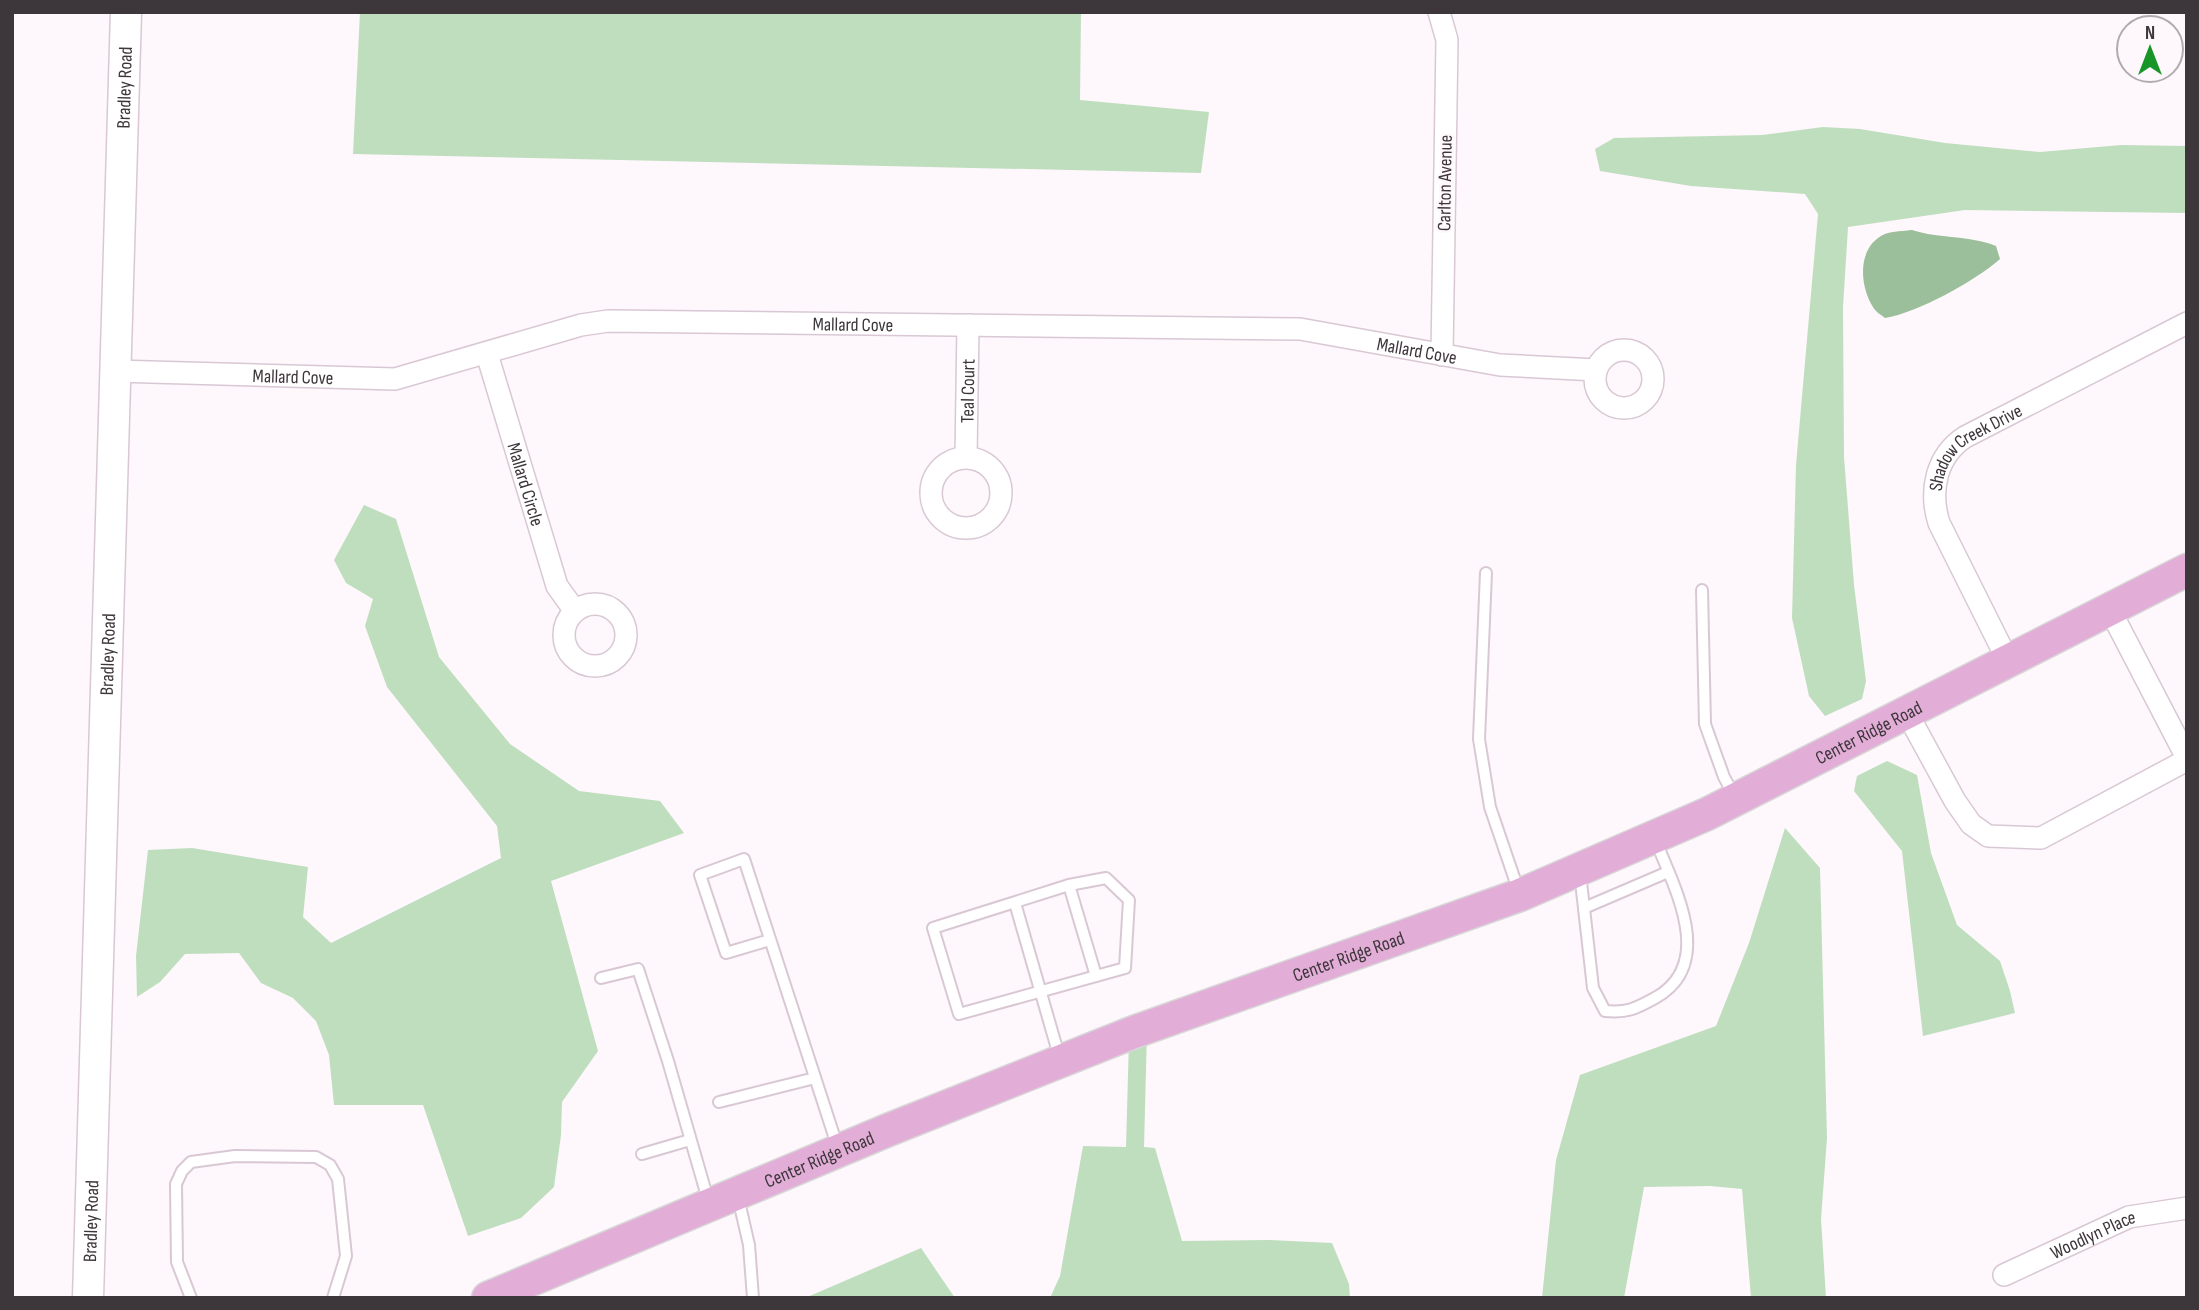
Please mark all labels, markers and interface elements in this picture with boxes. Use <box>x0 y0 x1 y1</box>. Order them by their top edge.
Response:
north arrow <box>2115 14 2185 84</box>
text: N <box>2145 22 2155 45</box>
street label: Bradley Road <box>113 46 138 129</box>
street label: Carlton Avenue <box>1433 135 1458 231</box>
street label: Mallard Cove <box>812 313 893 337</box>
street label: Mallard Cove <box>1375 333 1459 370</box>
street label: Teal Court <box>957 358 980 423</box>
street label: Mallard Cove <box>252 365 334 390</box>
street label: Shadow Creek Drive <box>1925 400 2026 492</box>
street label: Mallard Circle <box>501 440 548 529</box>
street label: Bradley Road <box>96 613 121 696</box>
street label: Center Ridge Road <box>1812 697 1926 770</box>
street label: Center Ridge Road <box>1290 927 1408 988</box>
street label: Center Ridge Road <box>761 1127 878 1194</box>
street label: Bradley Road <box>79 1180 104 1262</box>
street label: Woodlyn Place <box>2047 1206 2137 1265</box>

